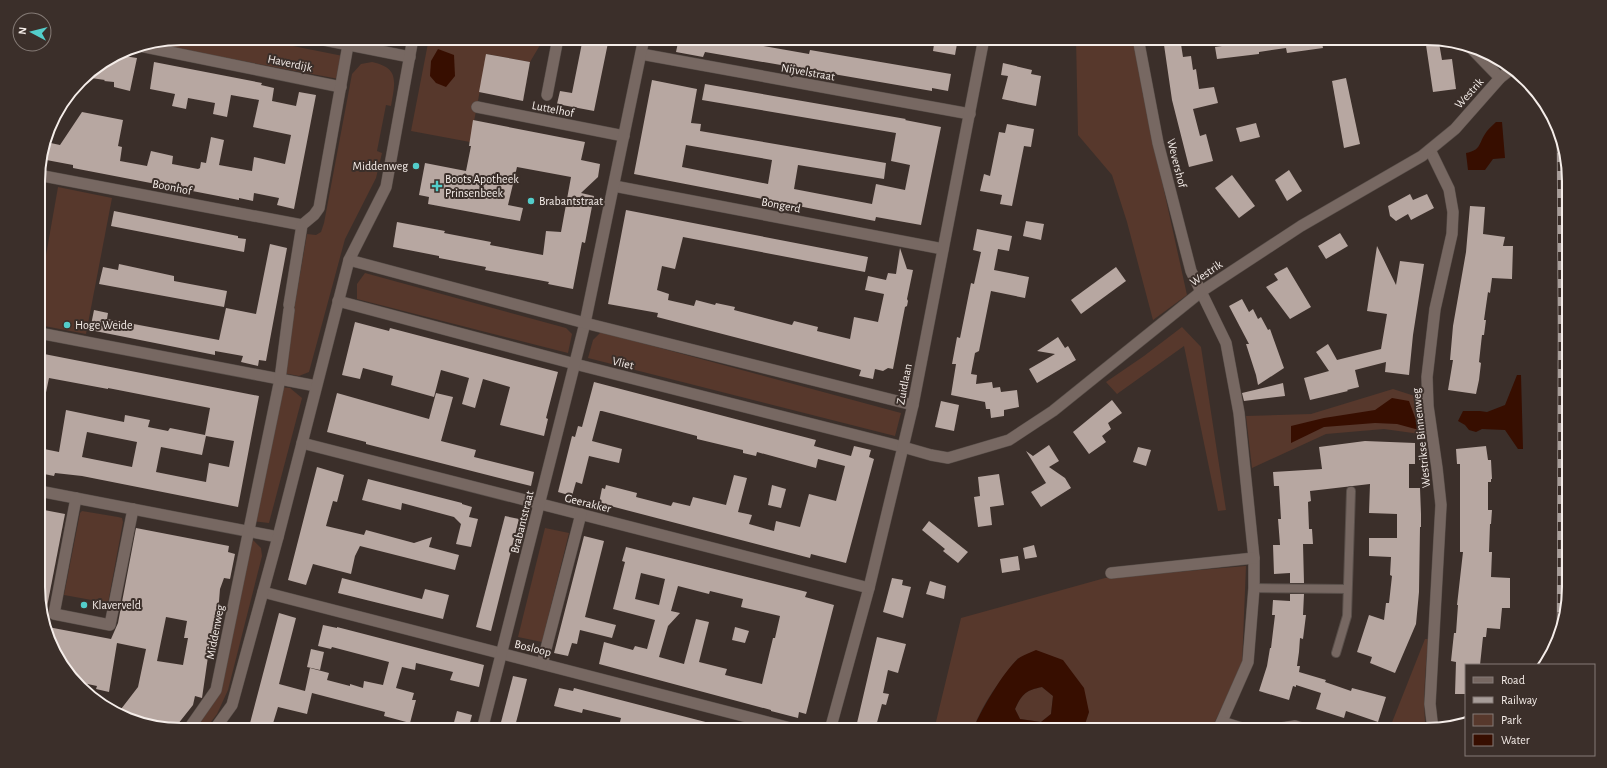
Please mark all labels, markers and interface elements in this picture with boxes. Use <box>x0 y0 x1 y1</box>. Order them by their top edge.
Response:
north arrow <box>12 12 52 52</box>
text: N <box>17 26 28 35</box>
street label: Haverdijk <box>266 52 314 75</box>
street label: Nijvelstraat <box>780 61 836 84</box>
street label: Westrik <box>1452 75 1486 110</box>
street label: Luttelhof <box>531 99 576 119</box>
street label: Wevershof <box>1165 137 1189 190</box>
place label: Middenweg <box>353 160 408 172</box>
marker: Middenweg <box>411 161 421 171</box>
place label: Boots Apotheek Prinsenbeek <box>445 173 519 199</box>
street label: Boonhof <box>151 177 194 197</box>
marker: Boots Apotheek Prinsenbeek <box>432 181 442 191</box>
place label: Brabantstraat <box>539 195 603 207</box>
street label: Bongerd <box>760 195 802 215</box>
marker: Brabantstraat <box>526 196 536 206</box>
street label: Westrik <box>1188 258 1225 288</box>
place label: Hoge Weide <box>75 319 133 331</box>
marker: Hoge Weide <box>62 320 72 330</box>
street label: Vliet <box>611 355 635 372</box>
street label: Zuidlaan <box>894 362 914 406</box>
street label: Westrikse Binnenweg <box>1410 387 1432 489</box>
street label: Brabantstraat <box>508 489 536 555</box>
street label: Geerakker <box>564 491 613 515</box>
place label: Klaverveld <box>92 599 141 611</box>
marker: Klaverveld <box>79 600 89 610</box>
street label: Middenweg <box>204 603 226 660</box>
street label: Bosloop <box>513 638 553 658</box>
legend <box>1465 664 1595 756</box>
text: Road <box>1501 674 1525 686</box>
text: Railway <box>1501 694 1537 707</box>
text: Park <box>1501 714 1522 726</box>
text: Water <box>1501 734 1530 746</box>

